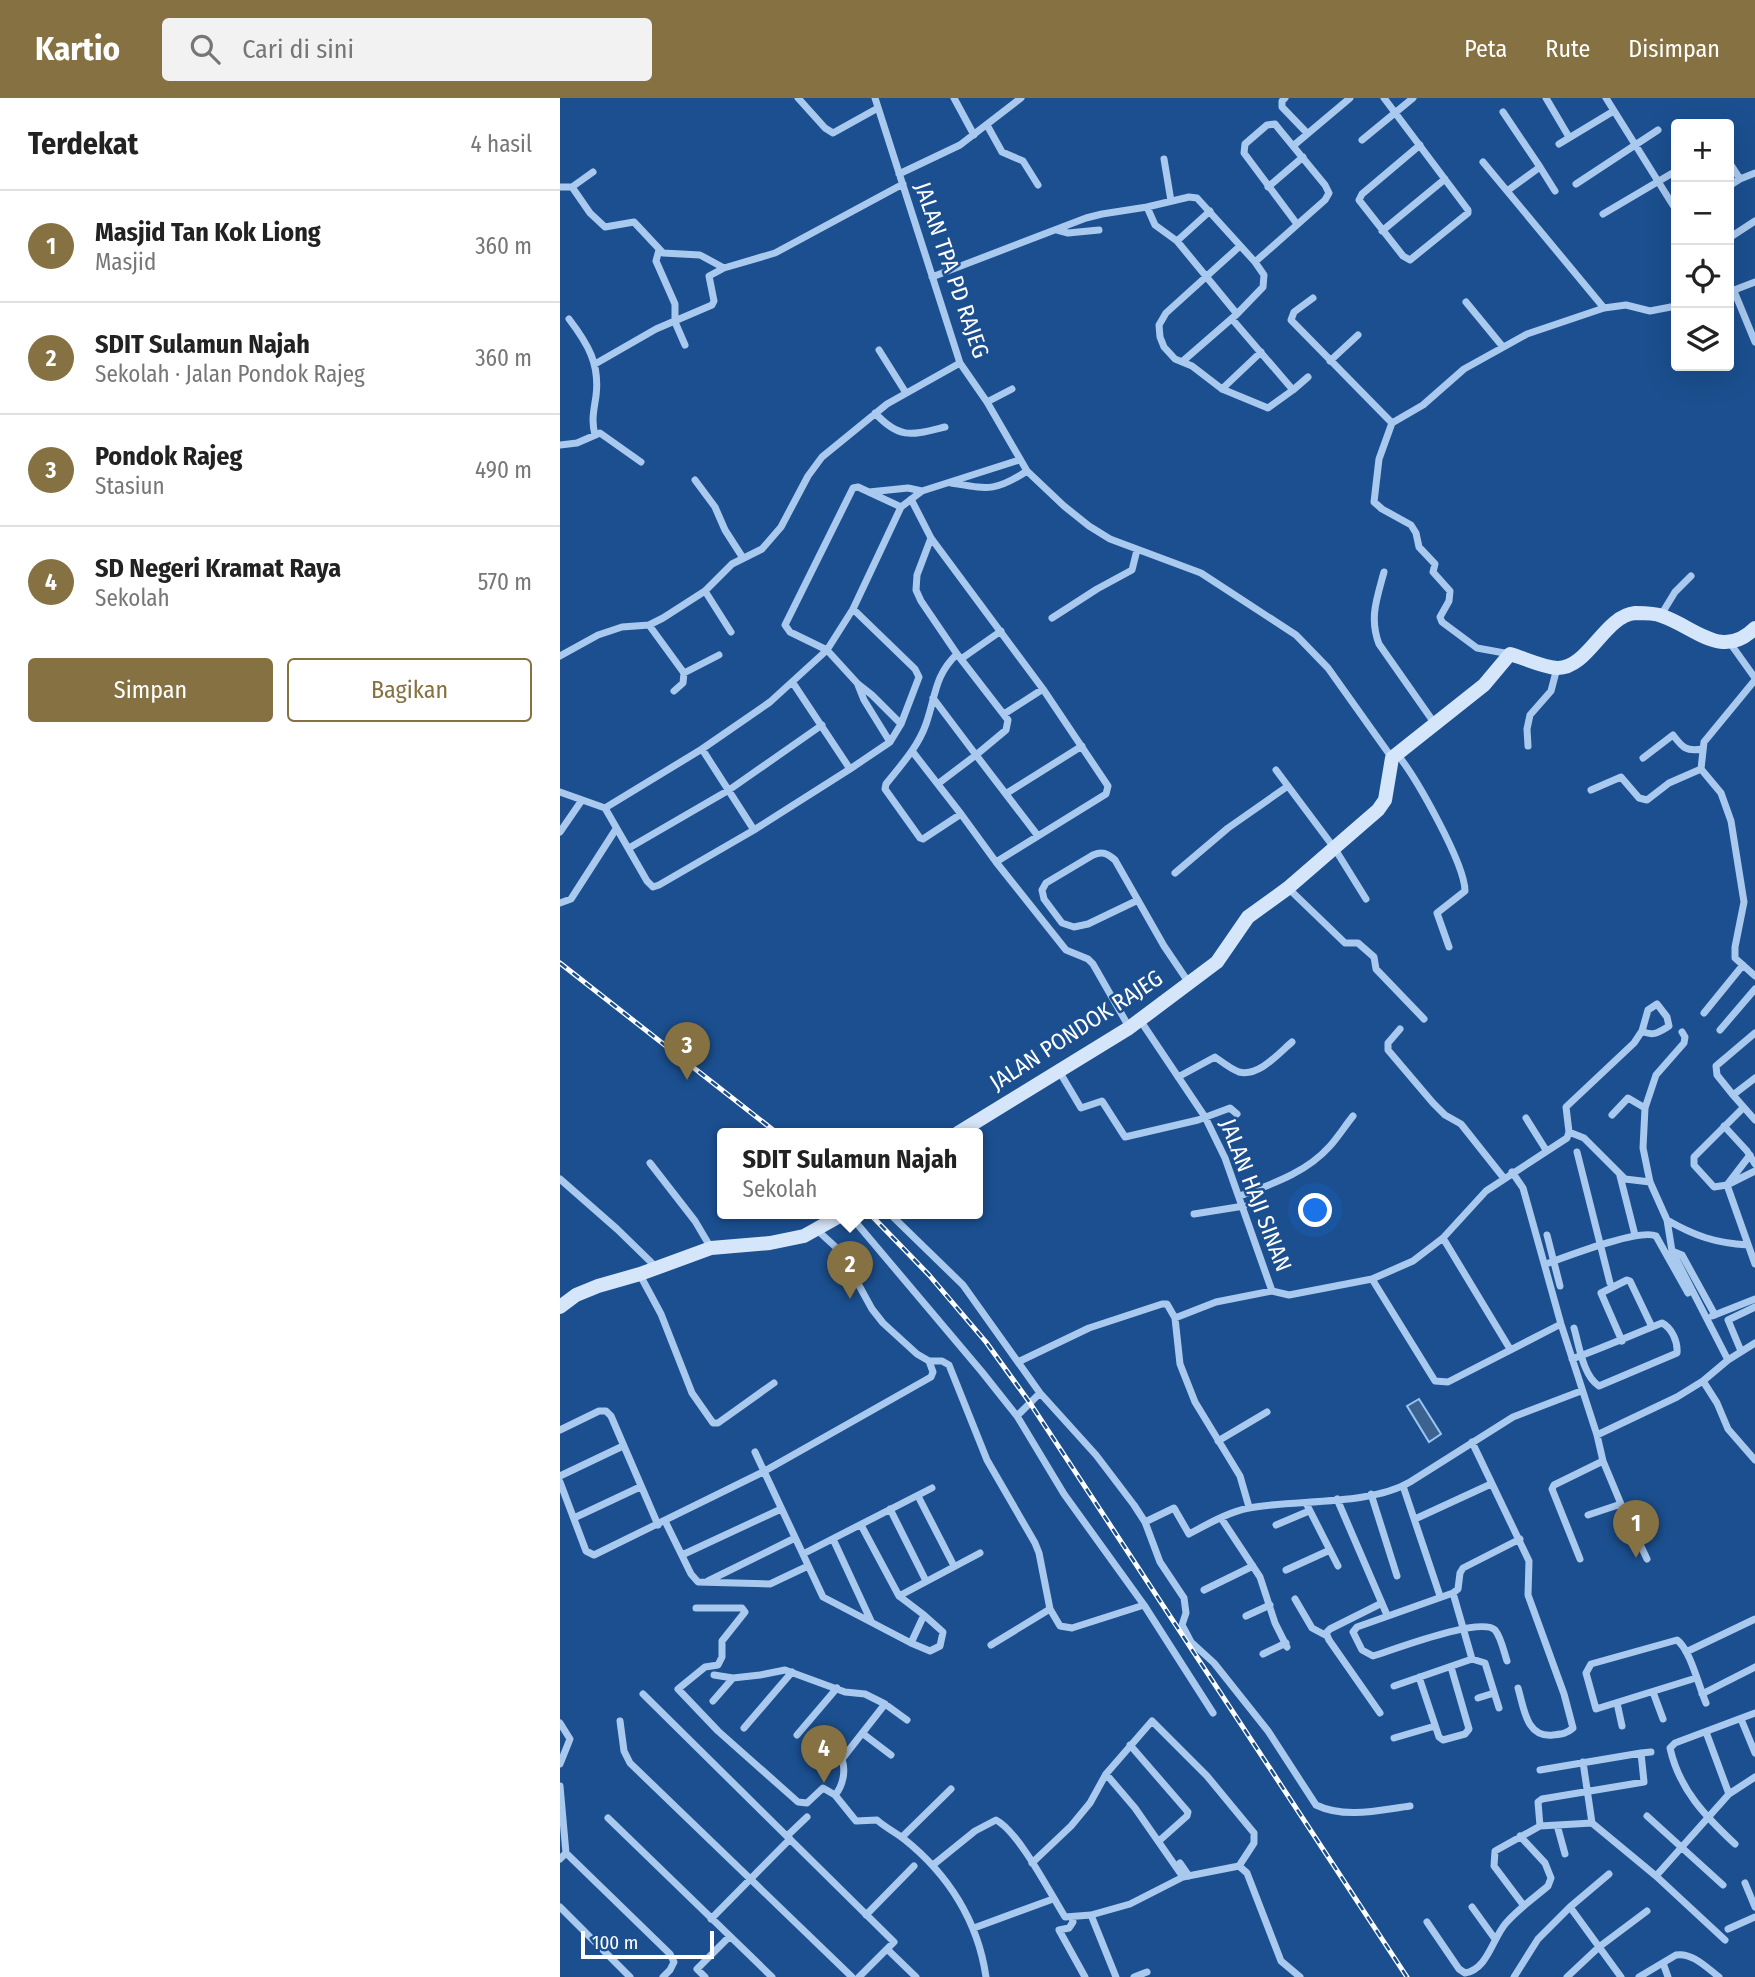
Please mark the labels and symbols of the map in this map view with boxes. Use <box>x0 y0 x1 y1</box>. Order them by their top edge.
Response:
street label: JALAN TPA PD RAJEG <box>909 178 995 362</box>
street label: JALAN PONDOK RAJEG <box>984 964 1168 1096</box>
pin: 3 <box>664 1022 710 1080</box>
street label: JALAN HAJI SINAN <box>1214 1115 1298 1275</box>
your location <box>1298 1193 1332 1227</box>
pin: 2 <box>827 1241 873 1299</box>
pin: 1 <box>1613 1500 1659 1558</box>
pin: 4 <box>801 1725 847 1783</box>
scale bar <box>581 1928 714 1960</box>

